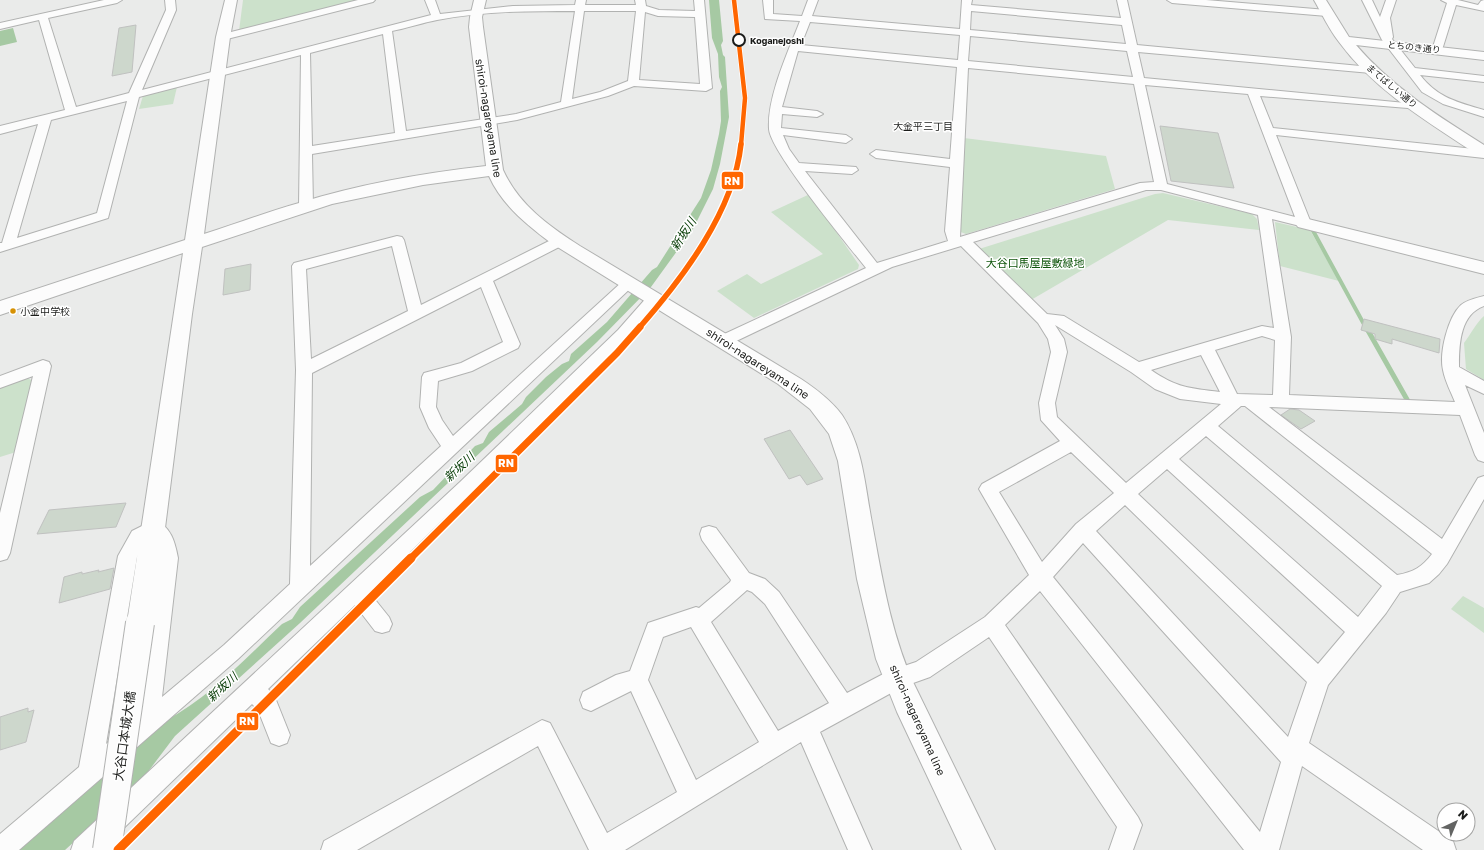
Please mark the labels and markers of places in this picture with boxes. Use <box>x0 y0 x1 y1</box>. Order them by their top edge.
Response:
marker: Koganejoshi <box>732 33 746 47</box>
place label: Koganejoshi <box>750 35 805 46</box>
place label: 小金中学校 <box>20 305 70 317</box>
marker: 小金中学校 <box>8 306 18 316</box>

